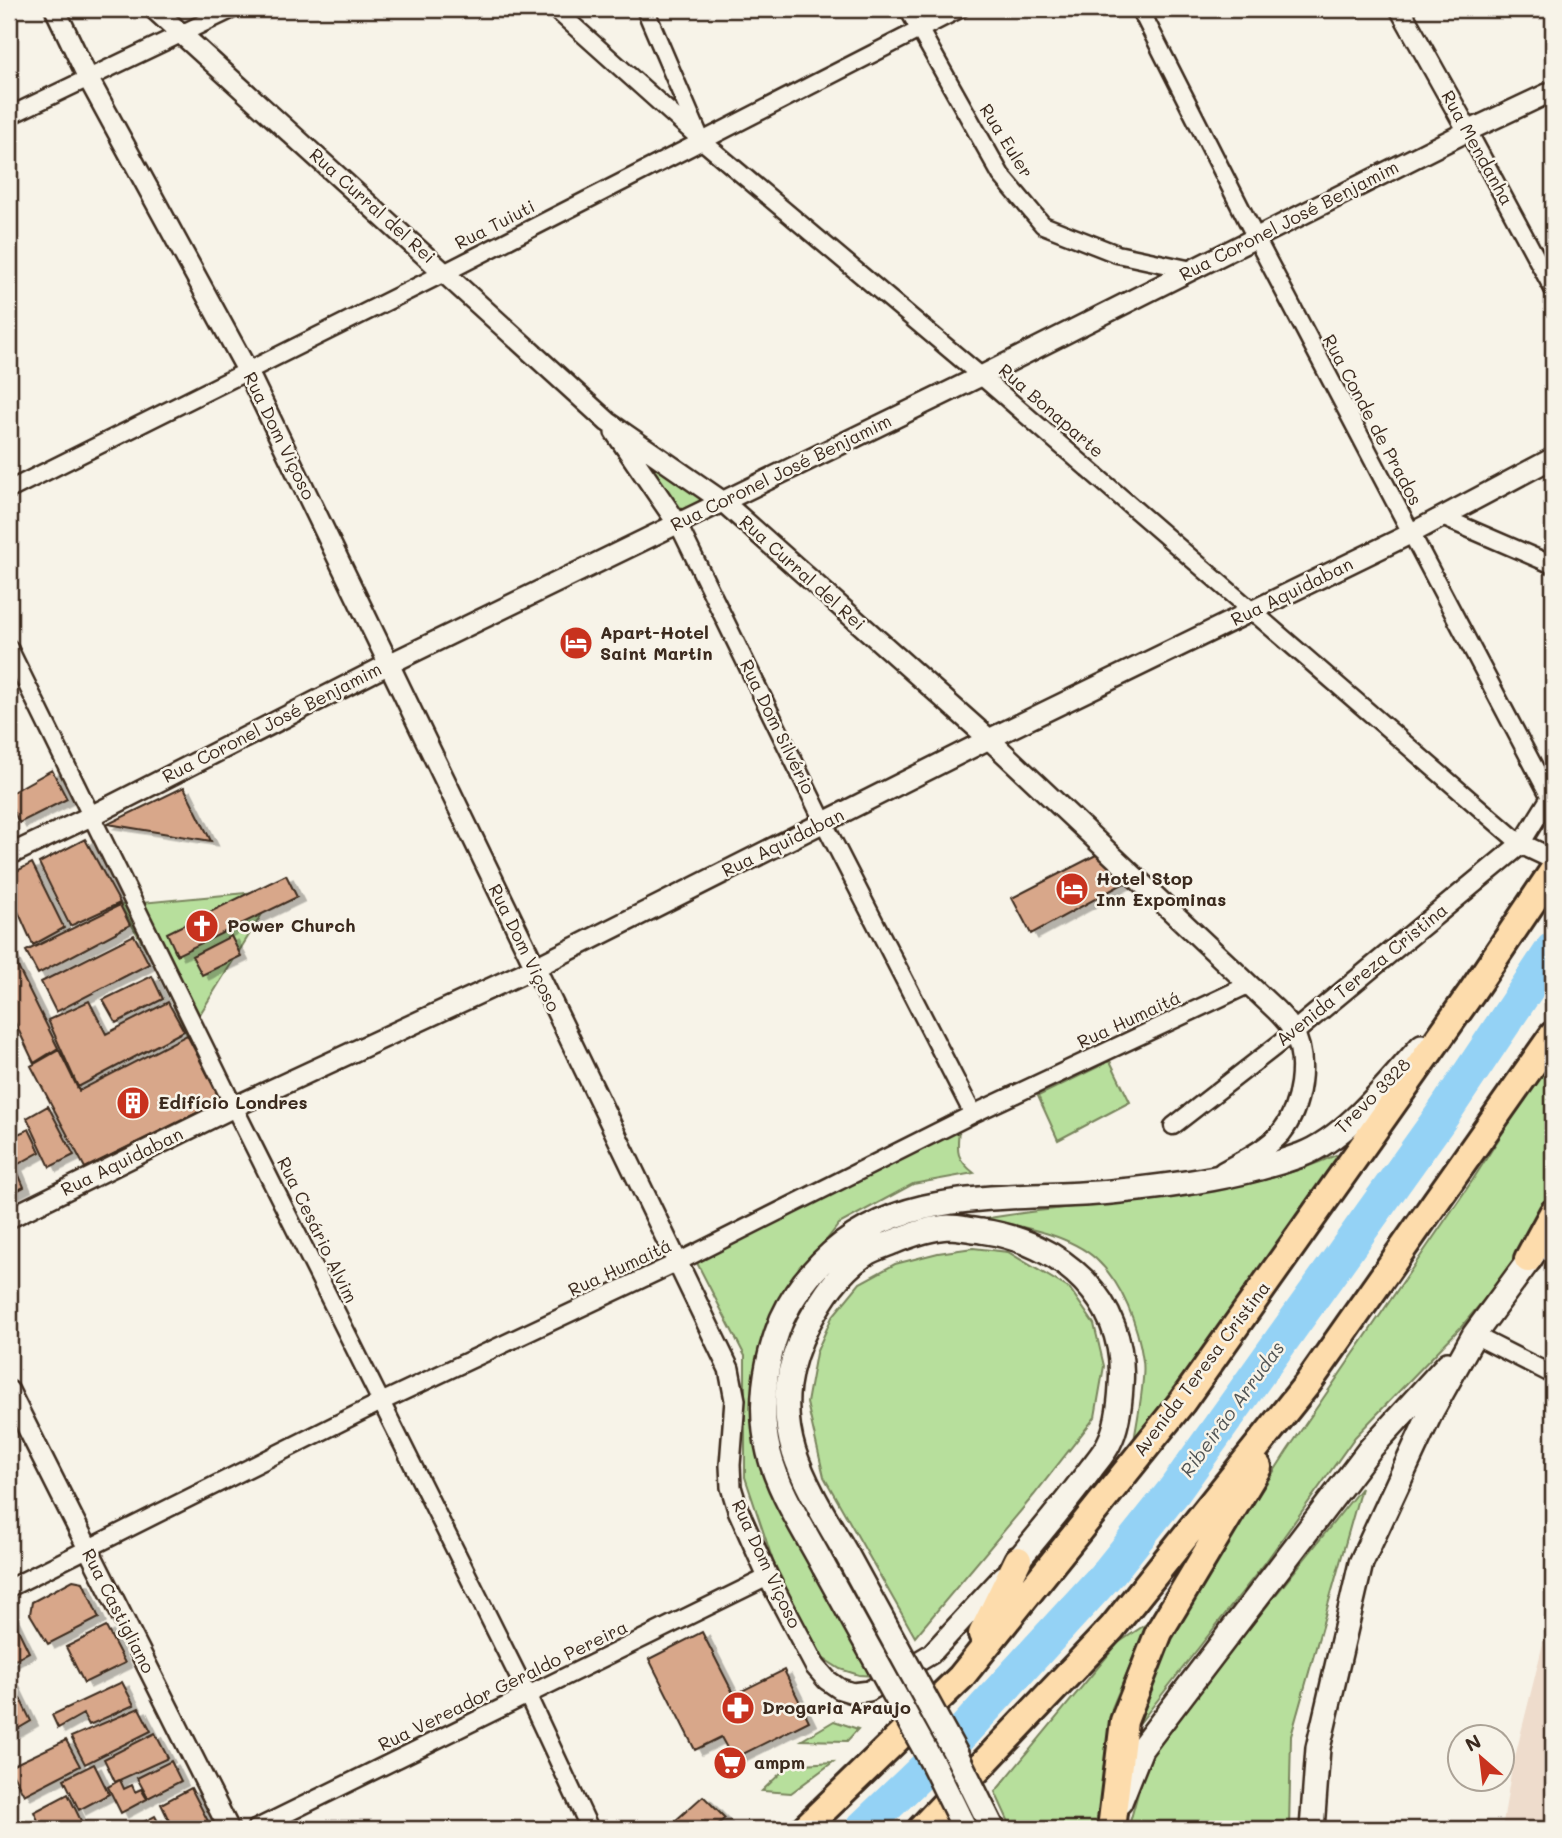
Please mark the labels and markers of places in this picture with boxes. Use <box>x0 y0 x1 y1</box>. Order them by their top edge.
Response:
place label: Apart-Hotel Saint Martin <box>600 620 713 665</box>
hotel icon: Apart-Hotel Saint Martin <box>557 624 595 662</box>
place label: Hotel Stop Inn Expominas <box>1096 866 1226 911</box>
hotel icon: Hotel Stop Inn Expominas <box>1053 870 1091 908</box>
church icon: Power Church <box>183 907 221 945</box>
place label: Power Church <box>227 913 355 937</box>
building icon: Edifício Londres <box>114 1084 152 1122</box>
place label: Edifício Londres <box>158 1090 308 1114</box>
pharmacy icon: Drogaria Araujo <box>719 1689 757 1727</box>
place label: Drogaria Araujo <box>762 1695 911 1719</box>
supermarket icon: ampm <box>711 1744 749 1782</box>
place label: ampm <box>754 1750 805 1774</box>

